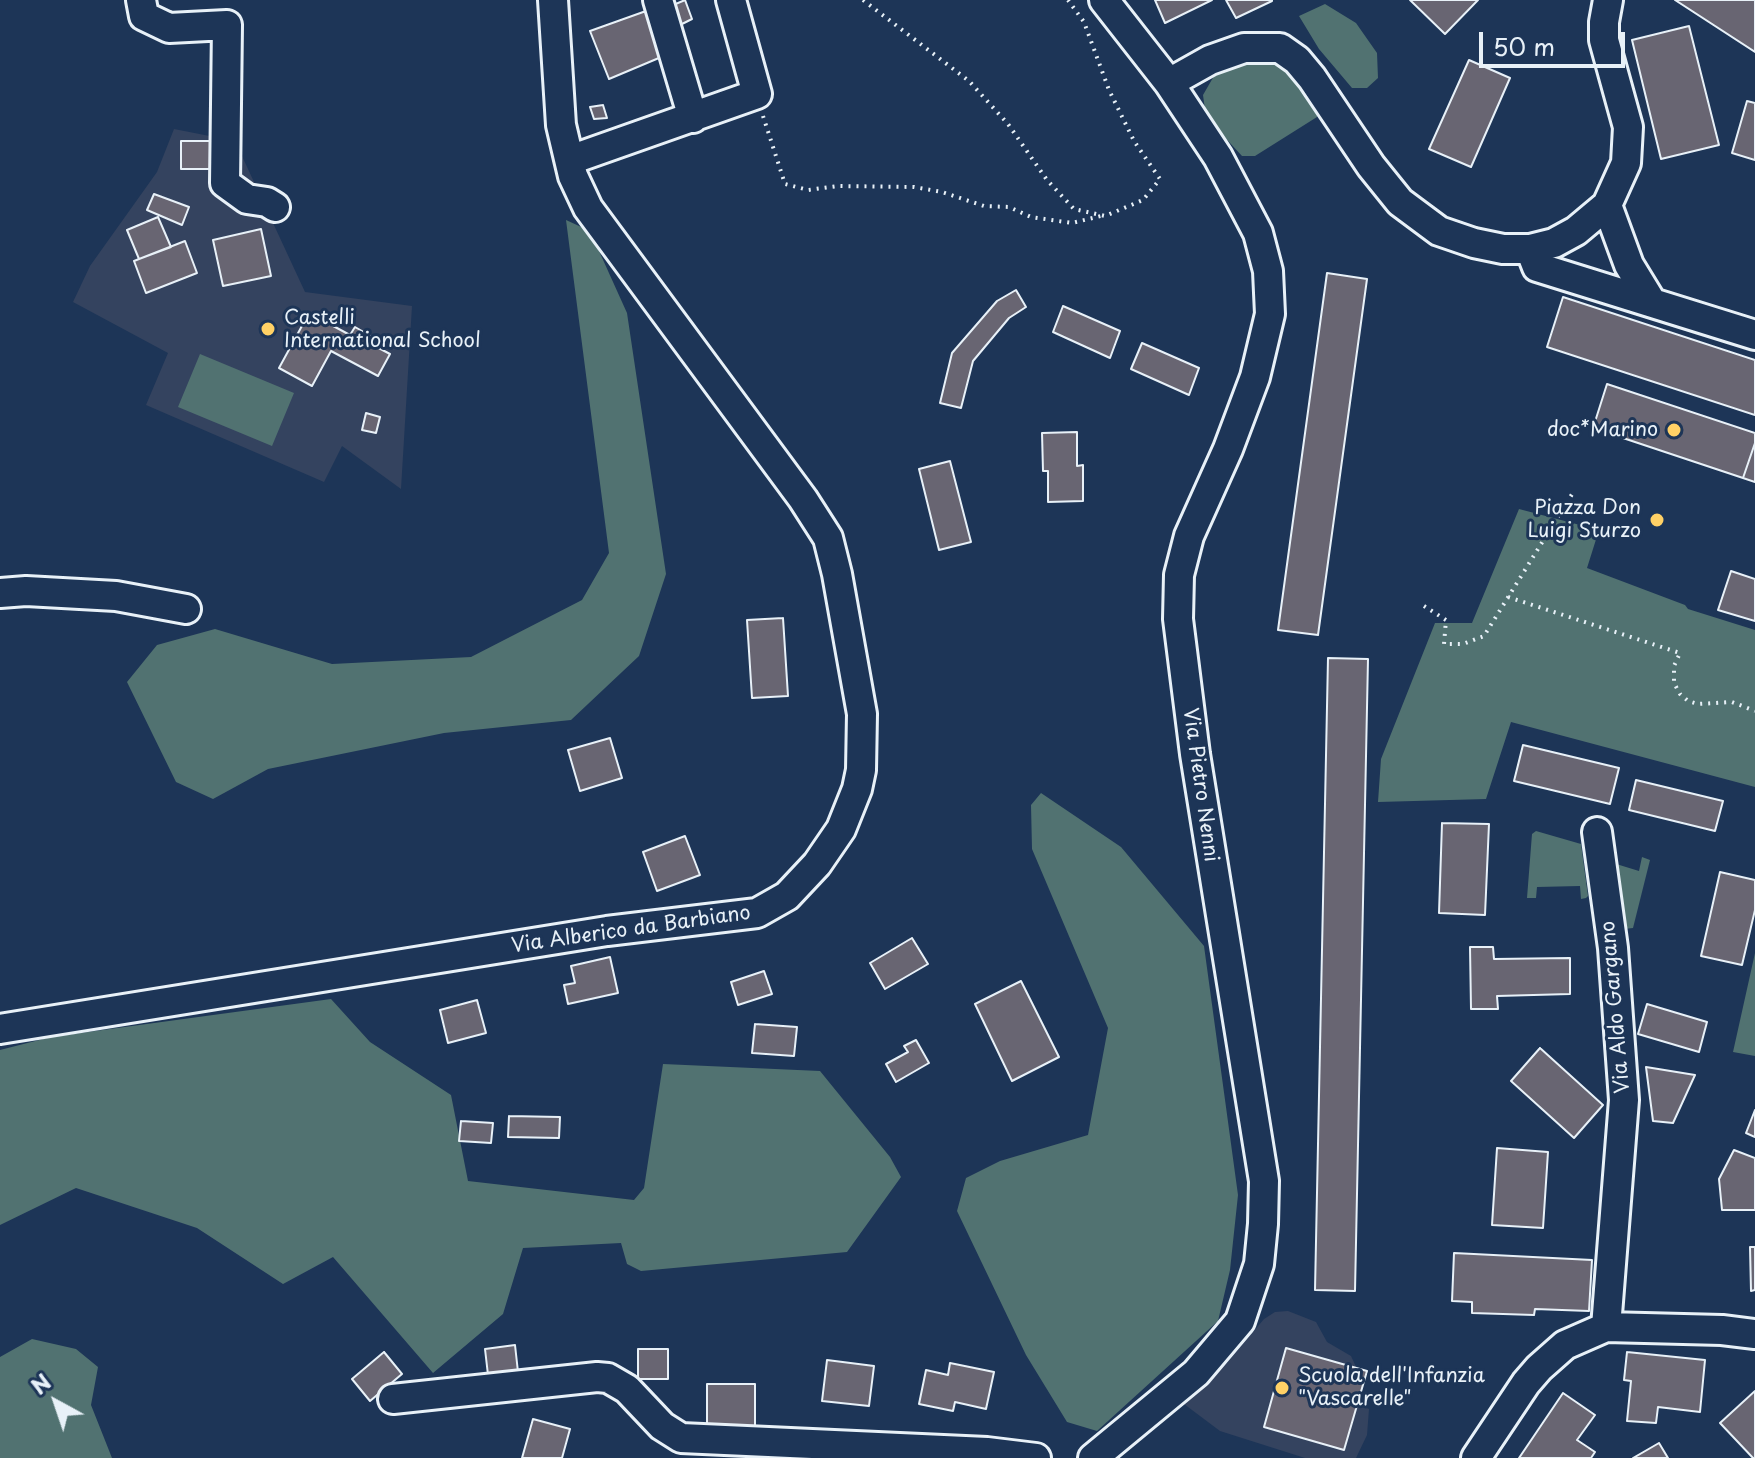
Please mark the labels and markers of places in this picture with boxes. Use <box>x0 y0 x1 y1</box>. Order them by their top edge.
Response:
place label: Castelli International School <box>284 306 481 353</box>
marker: Castelli International School <box>259 320 277 338</box>
place label: doc*Marino <box>1547 418 1658 442</box>
marker: doc*Marino <box>1665 421 1683 439</box>
place label: Piazza Don Luigi Sturzo <box>1527 496 1641 543</box>
marker: Piazza Don Luigi Sturzo <box>1648 511 1666 529</box>
place label: Scuola dell'Infanzia "Vascarelle" <box>1298 1364 1485 1411</box>
marker: Scuola dell'Infanzia "Vascarelle" <box>1273 1379 1291 1397</box>

